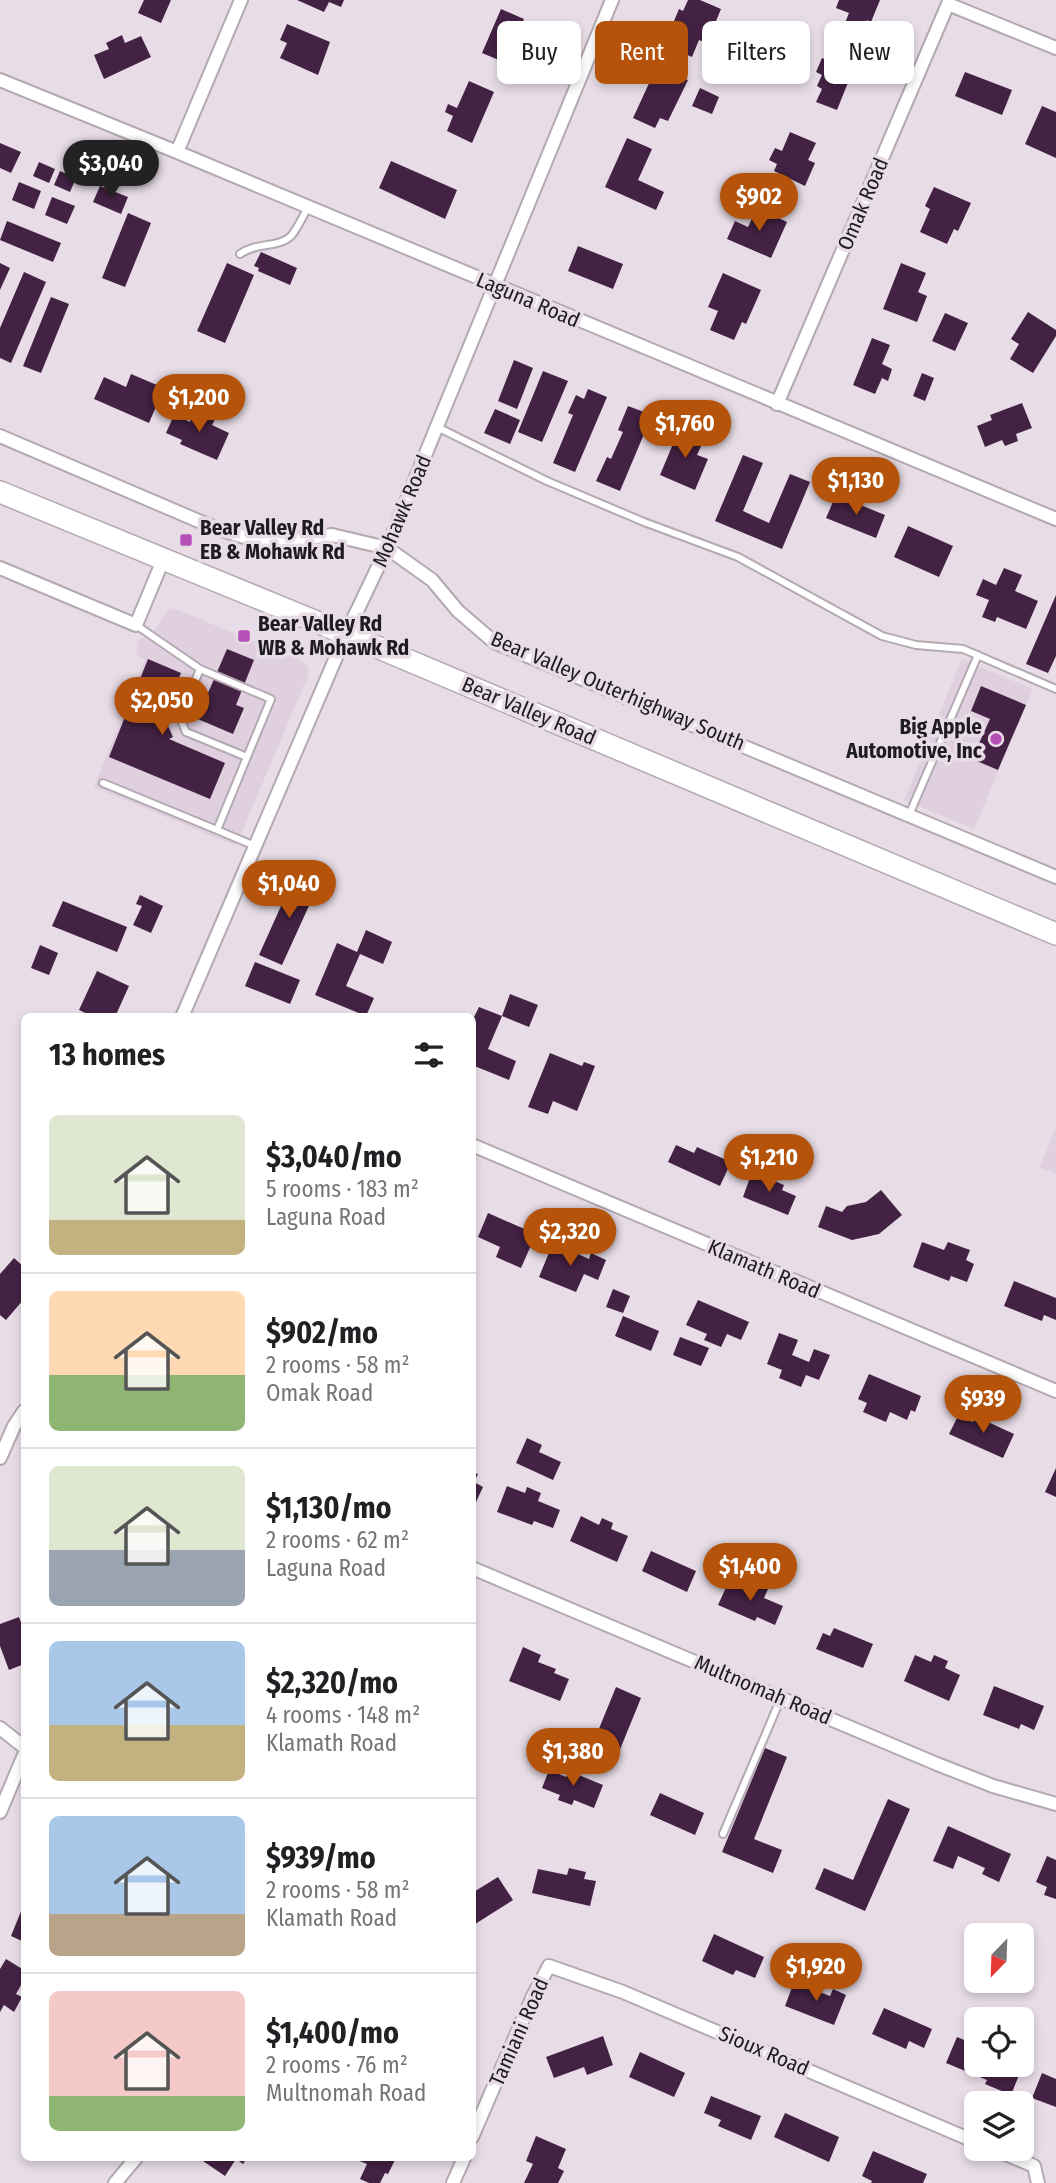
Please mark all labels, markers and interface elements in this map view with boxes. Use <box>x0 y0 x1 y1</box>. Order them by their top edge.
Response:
chip: Buy <box>497 21 581 84</box>
chip: Rent <box>595 21 688 84</box>
chip: Filters <box>702 21 810 84</box>
chip: New <box>824 21 914 84</box>
pin: $3,040 <box>54 140 168 200</box>
text: $3,040 <box>79 149 143 177</box>
street label: Omak Road <box>832 154 894 254</box>
pin: $902 <box>718 174 800 233</box>
text: $902 <box>736 182 782 210</box>
street label: Laguna Road <box>472 267 584 333</box>
pin: $1,200 <box>142 374 256 434</box>
text: $1,200 <box>168 383 230 411</box>
pin: $1,760 <box>628 400 742 460</box>
text: $1,760 <box>655 409 715 437</box>
street label: Mohawk Road <box>367 451 437 571</box>
pin: $1,130 <box>799 458 913 517</box>
text: $1,130 <box>828 466 884 494</box>
place label: Bear Valley Rd EB & Mohawk Rd <box>200 515 345 565</box>
marker: Bear Valley Rd EB & Mohawk Rd <box>178 532 194 548</box>
place label: Bear Valley Rd WB & Mohawk Rd <box>258 611 409 661</box>
street label: Bear Valley Outerhighway South <box>487 626 749 756</box>
marker: Bear Valley Rd WB & Mohawk Rd <box>236 628 252 644</box>
street label: Bear Valley Road <box>458 671 600 751</box>
pin: $2,050 <box>105 678 219 737</box>
text: $2,050 <box>130 686 194 714</box>
place label: Big Apple Automotive, Inc <box>845 714 983 764</box>
marker: Big Apple Automotive, Inc <box>988 731 1004 747</box>
pin: $1,040 <box>232 860 346 920</box>
text: $1,040 <box>258 869 320 897</box>
icon: filters <box>410 1036 448 1074</box>
text: 13 homes <box>49 1037 165 1073</box>
pin: $1,210 <box>712 1134 826 1194</box>
text: $3,040/mo <box>266 1139 402 1175</box>
icon: home <box>105 1143 189 1227</box>
text: $1,210 <box>740 1143 798 1171</box>
text: 5 rooms · 183 m² <box>266 1175 419 1203</box>
text: Laguna Road <box>266 1203 386 1231</box>
pin: $2,320 <box>513 1208 627 1268</box>
text: $2,320 <box>539 1217 601 1245</box>
street label: Klamath Road <box>704 1234 824 1304</box>
text: $902/mo <box>266 1315 378 1351</box>
icon: home <box>105 1319 189 1403</box>
text: 2 rooms · 58 m² <box>266 1351 410 1379</box>
pin: $939 <box>942 1376 1024 1435</box>
text: Omak Road <box>266 1379 373 1407</box>
text: $939 <box>960 1384 1006 1412</box>
text: $1,130/mo <box>266 1490 392 1526</box>
icon: home <box>105 1494 189 1578</box>
text: 2 rooms · 62 m² <box>266 1526 409 1554</box>
pin: $1,400 <box>693 1544 807 1603</box>
text: $1,400 <box>719 1552 781 1580</box>
text: Laguna Road <box>266 1554 386 1582</box>
street label: Multnomah Road <box>691 1649 835 1731</box>
text: $2,320/mo <box>266 1665 398 1701</box>
icon: home <box>105 1669 189 1753</box>
text: 4 rooms · 148 m² <box>266 1701 420 1729</box>
pin: $1,380 <box>516 1728 630 1788</box>
text: Klamath Road <box>266 1729 397 1757</box>
text: $1,380 <box>542 1737 604 1765</box>
text: $939/mo <box>266 1840 376 1876</box>
icon: home <box>105 1844 189 1928</box>
text: 2 rooms · 58 m² <box>266 1876 410 1904</box>
text: Klamath Road <box>266 1904 397 1932</box>
north arrow <box>964 1923 1034 1993</box>
map controls <box>964 1923 1034 2161</box>
pin: $1,920 <box>759 1944 873 2003</box>
text: $1,920 <box>786 1952 846 1980</box>
street label: Tamiani Road <box>484 1974 554 2090</box>
button: locate <box>964 2007 1034 2077</box>
text: $1,400/mo <box>266 2015 399 2051</box>
icon: home <box>105 2019 189 2103</box>
street label: Sioux Road <box>715 2020 813 2082</box>
text: 2 rooms · 76 m² <box>266 2051 408 2079</box>
text: Multnomah Road <box>266 2079 426 2107</box>
button: layers <box>964 2091 1034 2161</box>

